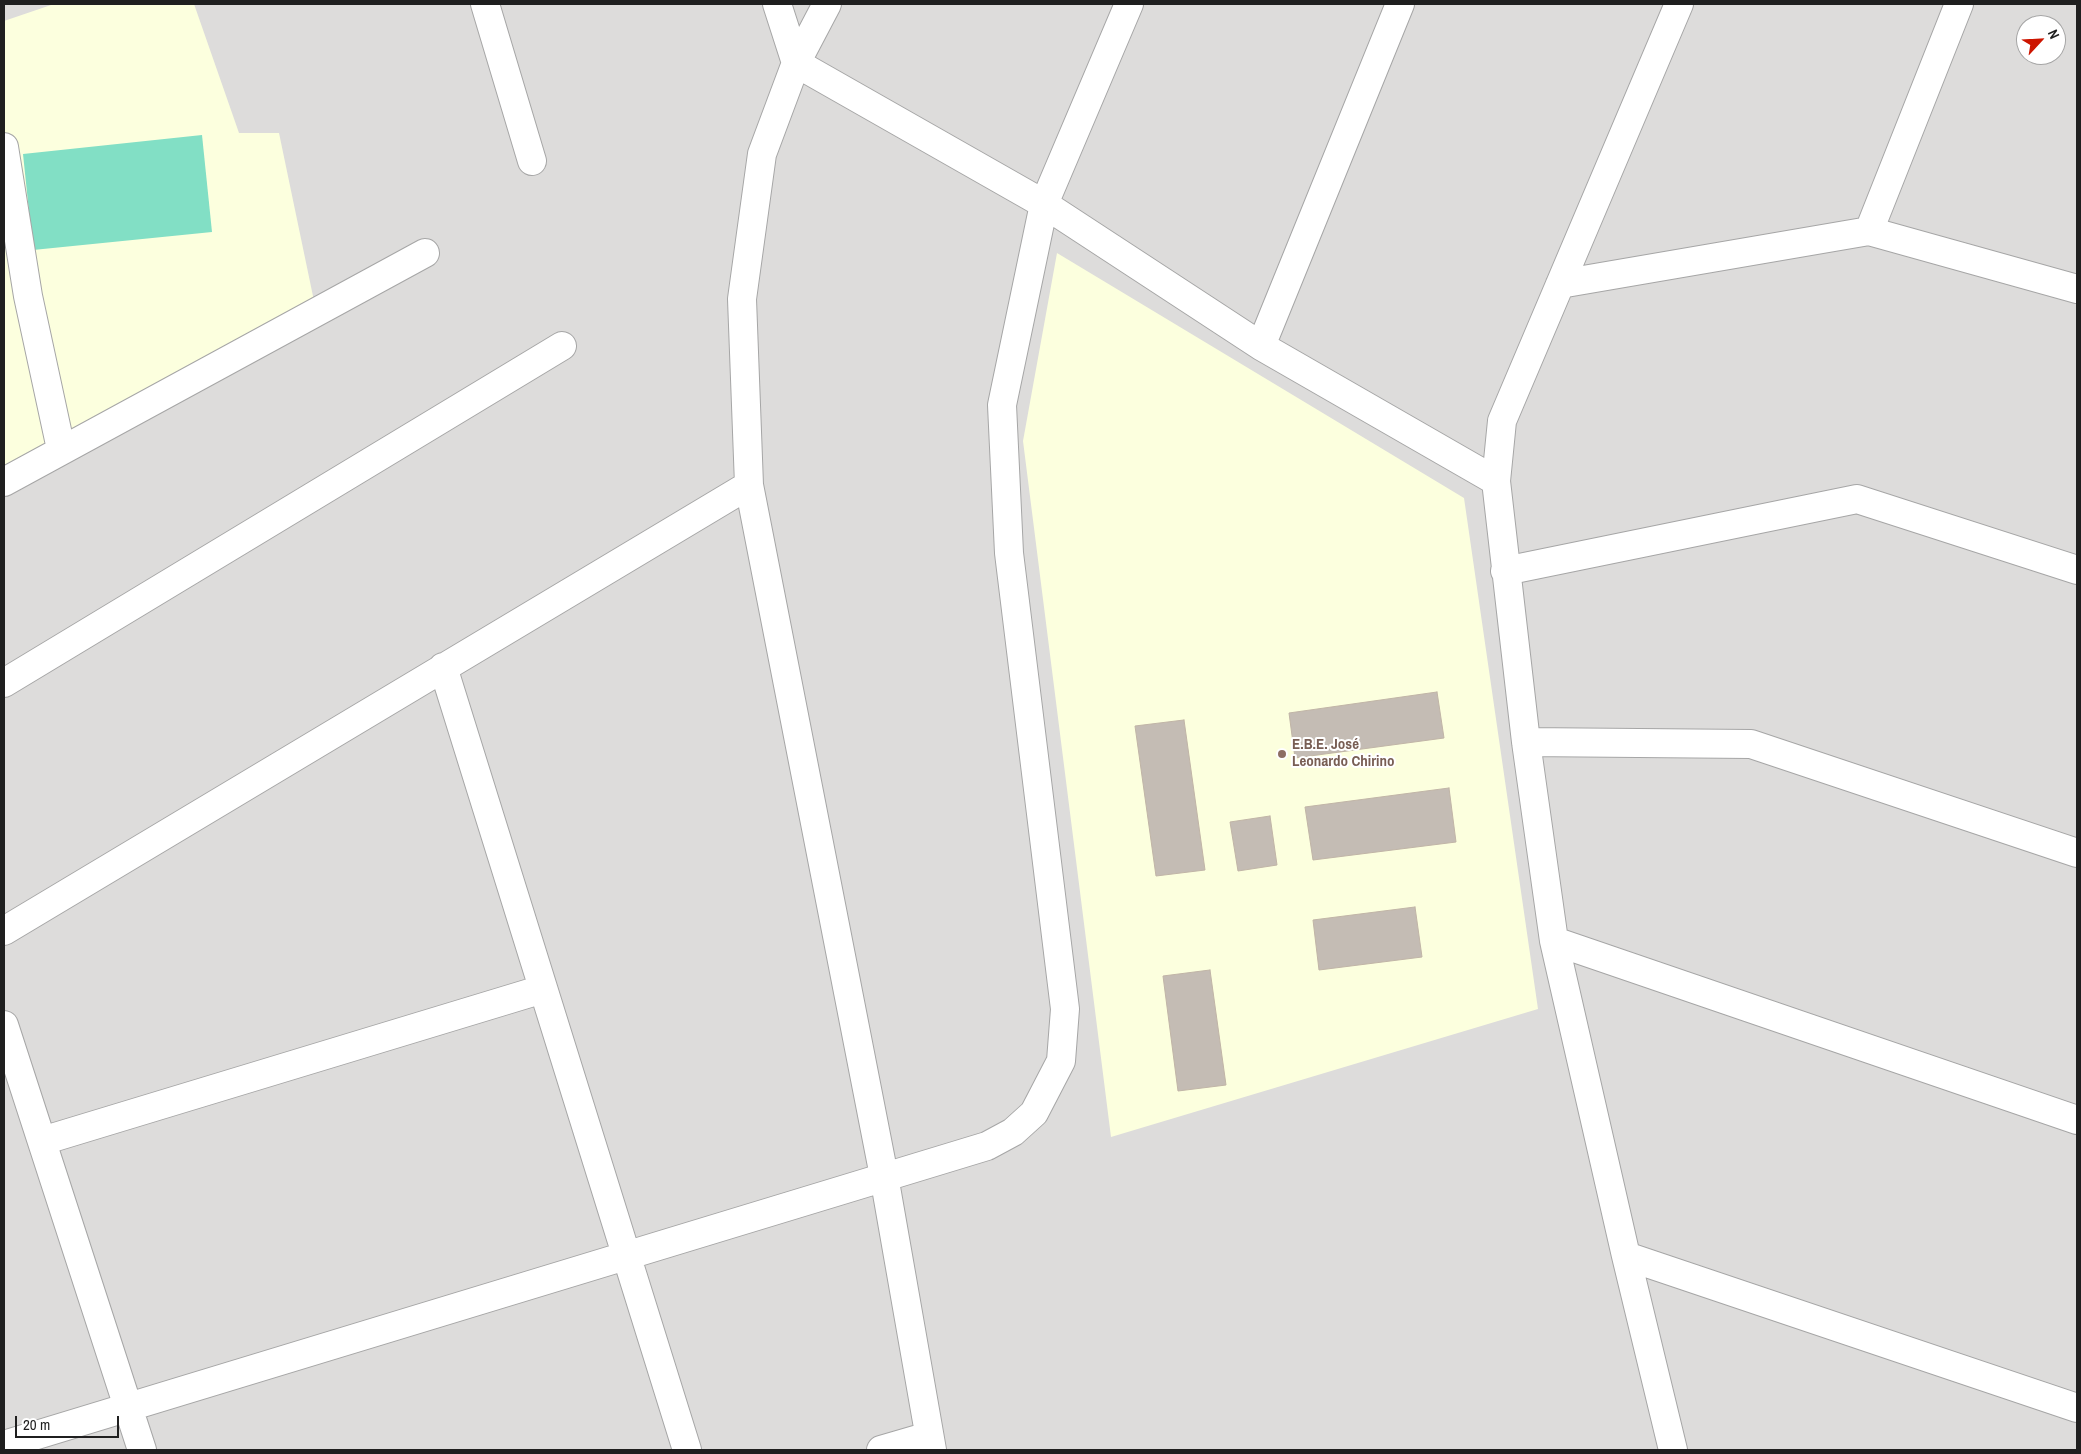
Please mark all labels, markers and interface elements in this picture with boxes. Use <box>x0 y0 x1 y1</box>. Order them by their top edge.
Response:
north arrow <box>2016 15 2066 65</box>
text: N <box>2044 27 2064 42</box>
place label: E.B.E. José Leonardo Chirino <box>1292 736 1395 771</box>
marker: E.B.E. José Leonardo Chirino <box>1276 748 1288 760</box>
scale bar <box>18 1406 121 1438</box>
text: 20 m <box>23 1414 50 1435</box>

